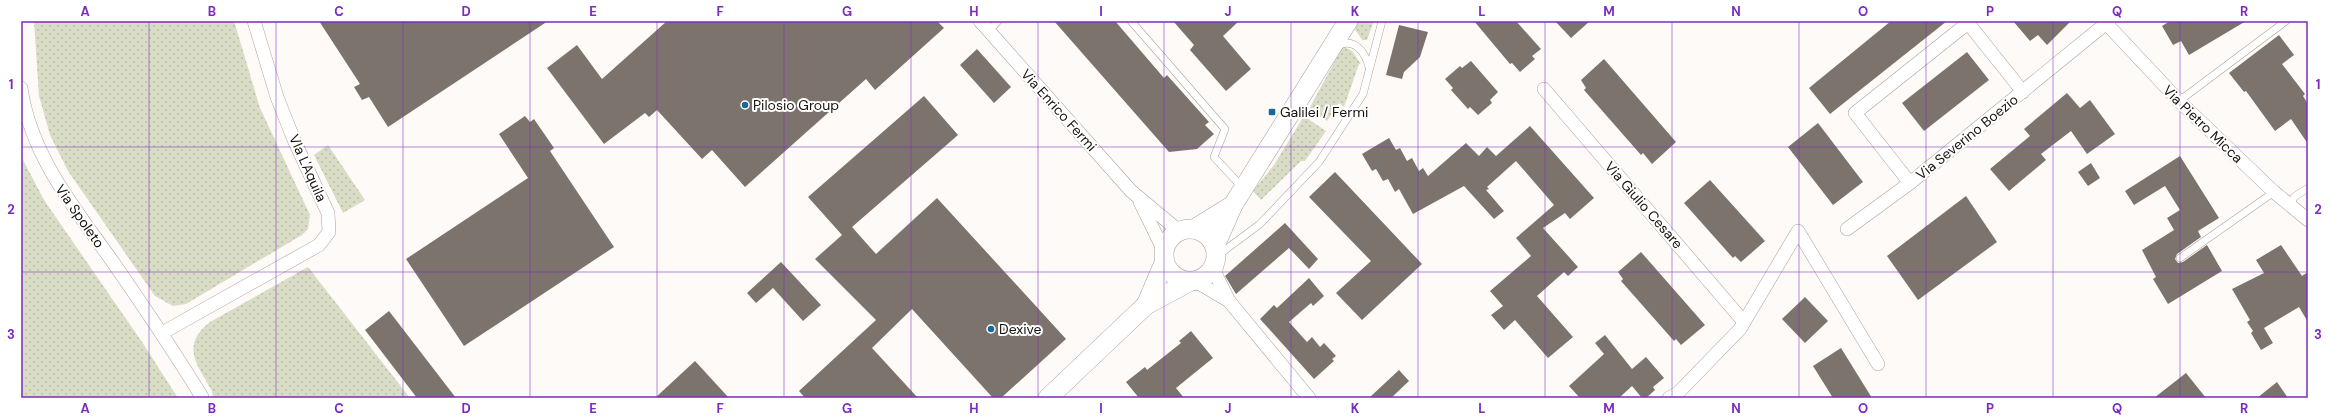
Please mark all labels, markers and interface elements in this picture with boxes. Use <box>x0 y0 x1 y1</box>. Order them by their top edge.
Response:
text: A <box>80 3 90 20</box>
text: B <box>208 3 216 20</box>
text: C <box>334 3 344 20</box>
text: D <box>461 3 471 20</box>
text: E <box>589 3 597 20</box>
text: F <box>716 3 724 20</box>
text: G <box>842 3 852 20</box>
text: H <box>969 3 979 20</box>
text: I <box>1099 3 1103 20</box>
text: J <box>1224 3 1232 20</box>
text: K <box>1351 3 1360 20</box>
text: L <box>1478 3 1486 20</box>
text: M <box>1603 3 1615 20</box>
text: N <box>1731 3 1741 20</box>
text: O <box>1858 3 1868 20</box>
text: P <box>1986 3 1994 20</box>
text: Q <box>2112 3 2122 20</box>
text: R <box>2240 3 2248 20</box>
street label: Via Enrico Fermi <box>1017 65 1101 155</box>
text: 1 <box>9 76 13 93</box>
text: 1 <box>2316 76 2320 93</box>
street label: Via Pietro Micca <box>2159 81 2247 167</box>
street label: Via Severino Boezio <box>1912 90 2022 184</box>
place label: Pilosio Group <box>753 96 839 114</box>
marker: Pilosio Group <box>740 100 750 110</box>
place label: Galilei / Fermi <box>1280 103 1368 121</box>
marker: Galilei / Fermi <box>1267 107 1277 117</box>
street label: VIa L'Aquila <box>285 132 331 204</box>
street label: Via Giulio Cesare <box>1601 158 1687 252</box>
street label: Via Spoleto <box>51 181 109 251</box>
text: 2 <box>7 201 15 218</box>
text: 2 <box>2314 201 2322 218</box>
place label: Dexive <box>999 320 1042 338</box>
marker: Dexive <box>986 324 996 334</box>
text: 3 <box>7 326 15 343</box>
text: 3 <box>2314 326 2322 343</box>
text: A <box>80 400 90 417</box>
text: B <box>208 400 216 417</box>
text: C <box>334 400 344 417</box>
text: D <box>461 400 471 417</box>
text: E <box>589 400 597 417</box>
text: F <box>716 400 724 417</box>
text: G <box>842 400 852 417</box>
text: H <box>969 400 979 417</box>
text: I <box>1099 400 1103 417</box>
text: J <box>1224 400 1232 417</box>
text: K <box>1351 400 1360 417</box>
text: L <box>1478 400 1486 417</box>
text: M <box>1603 400 1615 417</box>
text: N <box>1731 400 1741 417</box>
text: O <box>1858 400 1868 417</box>
text: P <box>1986 400 1994 417</box>
text: Q <box>2112 400 2122 417</box>
text: R <box>2240 400 2248 417</box>

